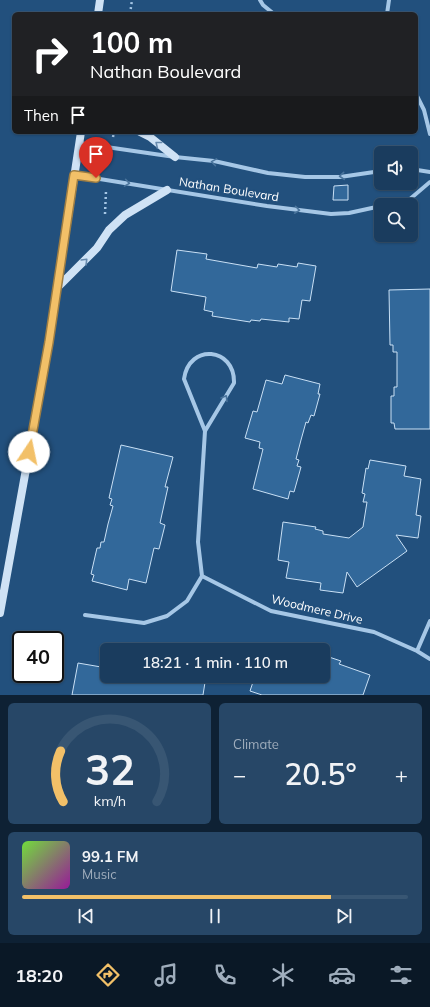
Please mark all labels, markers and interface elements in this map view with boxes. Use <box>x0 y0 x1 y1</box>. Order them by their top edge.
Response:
text: 100 m <box>90 25 173 60</box>
icon: right <box>24 28 76 80</box>
text: Nathan Boulevard <box>90 60 241 83</box>
icon: arrive <box>67 104 89 126</box>
text: Then <box>24 106 59 125</box>
pin <box>79 137 113 178</box>
one-way arrow <box>155 141 162 148</box>
icon: arrive <box>85 143 107 165</box>
map controls <box>374 146 418 242</box>
button: sound <box>374 146 418 190</box>
one-way arrow <box>211 158 217 167</box>
one-way arrow <box>339 172 345 181</box>
street label: Nathan Boulevard <box>178 174 280 204</box>
one-way arrow <box>124 178 130 187</box>
button: search <box>374 198 418 242</box>
one-way arrow <box>294 205 300 214</box>
one-way arrow <box>80 258 88 266</box>
one-way arrow <box>221 395 228 402</box>
position arrow <box>8 431 50 473</box>
street label: Woodmere Drive <box>270 591 364 627</box>
speed limit sign: 40 <box>12 631 64 683</box>
text: 18:21 · 1 min · 110 m <box>142 653 288 672</box>
text: Climate <box>233 736 279 752</box>
text: 32 <box>85 742 134 794</box>
text: 20.5° <box>284 755 357 793</box>
text: − <box>233 761 246 789</box>
text: + <box>395 761 408 789</box>
text: km/h <box>93 791 126 809</box>
text: 99.1 FM <box>82 847 138 866</box>
text: Music <box>82 866 117 882</box>
icon: previous <box>75 905 97 927</box>
icon: pause <box>204 905 226 927</box>
icon: next <box>333 905 355 927</box>
icon: directions <box>94 961 122 989</box>
icon: music <box>152 961 180 989</box>
icon: phone <box>211 961 239 989</box>
icon: climate <box>269 961 297 989</box>
icon: car <box>328 961 356 989</box>
icon: filters <box>387 961 415 989</box>
text: 18:20 <box>15 964 63 987</box>

